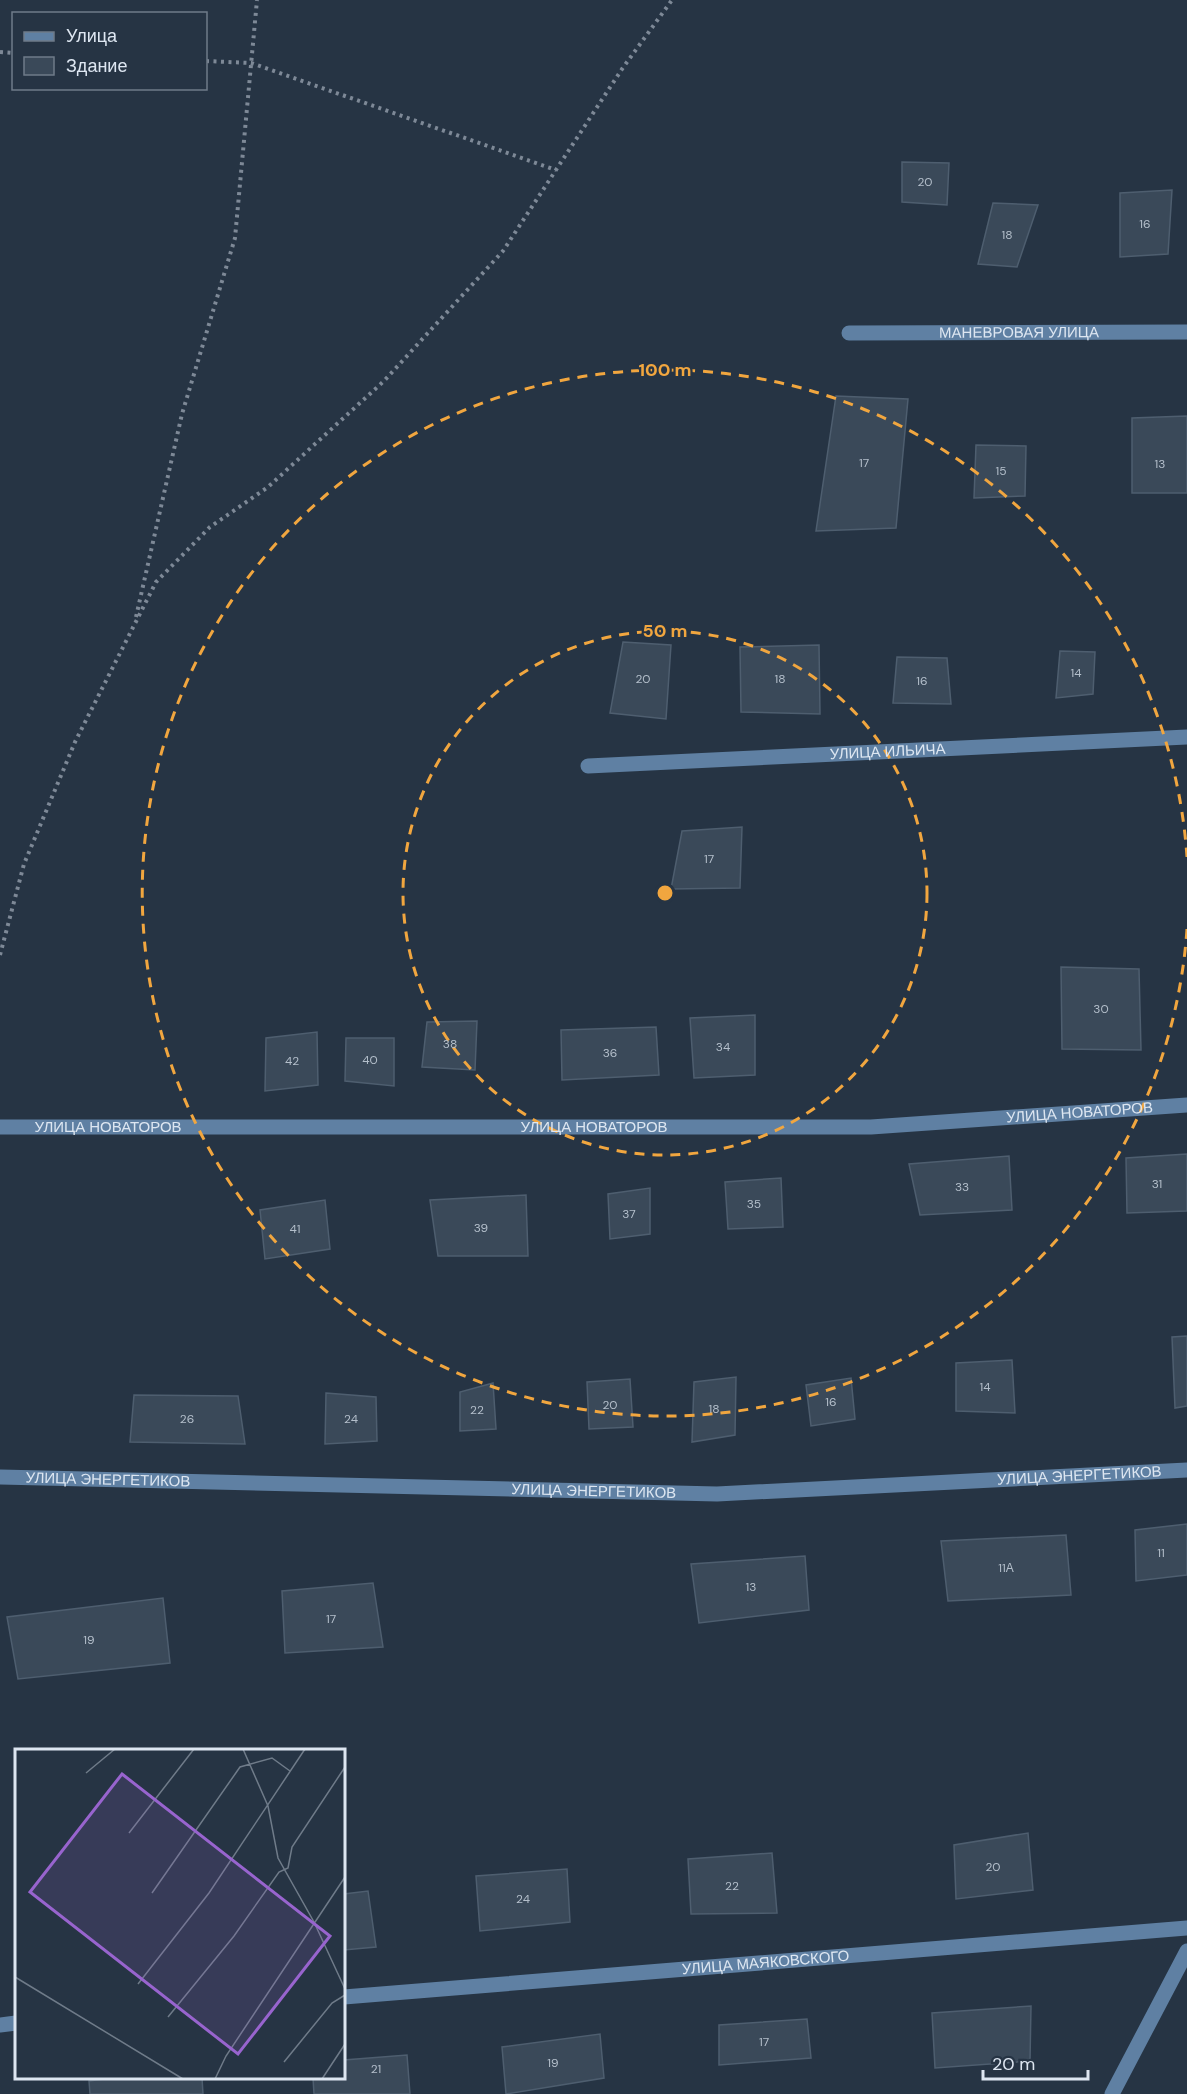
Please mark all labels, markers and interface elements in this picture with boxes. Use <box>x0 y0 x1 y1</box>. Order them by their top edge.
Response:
legend <box>12 12 207 90</box>
text: Улица <box>66 24 118 48</box>
text: Здание <box>66 54 127 78</box>
house number: 20 <box>917 174 933 190</box>
house number: 16 <box>1139 216 1151 232</box>
house number: 18 <box>1001 227 1013 243</box>
street label: МАНЕВРОВАЯ УЛИЦА <box>939 322 1099 343</box>
text: 100 m <box>638 358 692 382</box>
house number: 17 <box>859 455 869 471</box>
house number: 13 <box>1155 456 1165 472</box>
house number: 15 <box>995 463 1007 479</box>
text: 50 m <box>642 619 688 643</box>
house number: 14 <box>1070 665 1082 681</box>
house number: 20 <box>635 671 651 687</box>
house number: 18 <box>774 671 786 687</box>
house number: 16 <box>916 673 928 689</box>
street label: УЛИЦА ИЛЬИЧА <box>829 739 946 764</box>
house number: 17 <box>704 851 714 867</box>
centre of rings <box>655 883 675 903</box>
house number: 30 <box>1093 1001 1109 1017</box>
house number: 38 <box>443 1036 457 1052</box>
house number: 34 <box>716 1039 730 1055</box>
house number: 36 <box>603 1045 617 1061</box>
house number: 40 <box>362 1052 378 1068</box>
house number: 42 <box>285 1053 299 1069</box>
street label: УЛИЦА НОВАТОРОВ <box>1005 1097 1154 1128</box>
street label: УЛИЦА НОВАТОРОВ <box>34 1117 182 1137</box>
street label: УЛИЦА НОВАТОРОВ <box>520 1117 668 1137</box>
house number: 31 <box>1152 1176 1162 1192</box>
house number: 33 <box>955 1179 969 1195</box>
house number: 35 <box>747 1196 761 1212</box>
house number: 37 <box>622 1206 636 1222</box>
house number: 39 <box>474 1220 488 1236</box>
house number: 41 <box>289 1221 301 1237</box>
house number: 14 <box>979 1379 991 1395</box>
house number: 16 <box>825 1394 837 1410</box>
house number: 20 <box>602 1397 618 1413</box>
house number: 18 <box>708 1401 720 1417</box>
house number: 22 <box>470 1402 484 1418</box>
house number: 26 <box>180 1411 194 1427</box>
house number: 24 <box>344 1411 358 1427</box>
street label: УЛИЦА ЭНЕРГЕТИКОВ <box>997 1461 1162 1490</box>
street label: УЛИЦА ЭНЕРГЕТИКОВ <box>25 1468 191 1492</box>
street label: УЛИЦА ЭНЕРГЕТИКОВ <box>511 1479 676 1503</box>
house number: 11 <box>1157 1545 1165 1561</box>
house number: 11А <box>998 1560 1014 1576</box>
house number: 13 <box>746 1579 756 1595</box>
house number: 17 <box>326 1611 336 1627</box>
house number: 19 <box>83 1632 95 1648</box>
inset map <box>15 1749 345 2079</box>
house number: 20 <box>985 1859 1001 1875</box>
house number: 22 <box>725 1878 739 1894</box>
house number: 24 <box>516 1891 530 1907</box>
street label: УЛИЦА МАЯКОВСКОГО <box>681 1946 850 1979</box>
house number: 17 <box>759 2034 769 2050</box>
scale bar <box>983 2043 1088 2081</box>
text: 20 m <box>992 2052 1035 2076</box>
house number: 19 <box>547 2055 559 2071</box>
house number: 21 <box>371 2061 381 2077</box>

